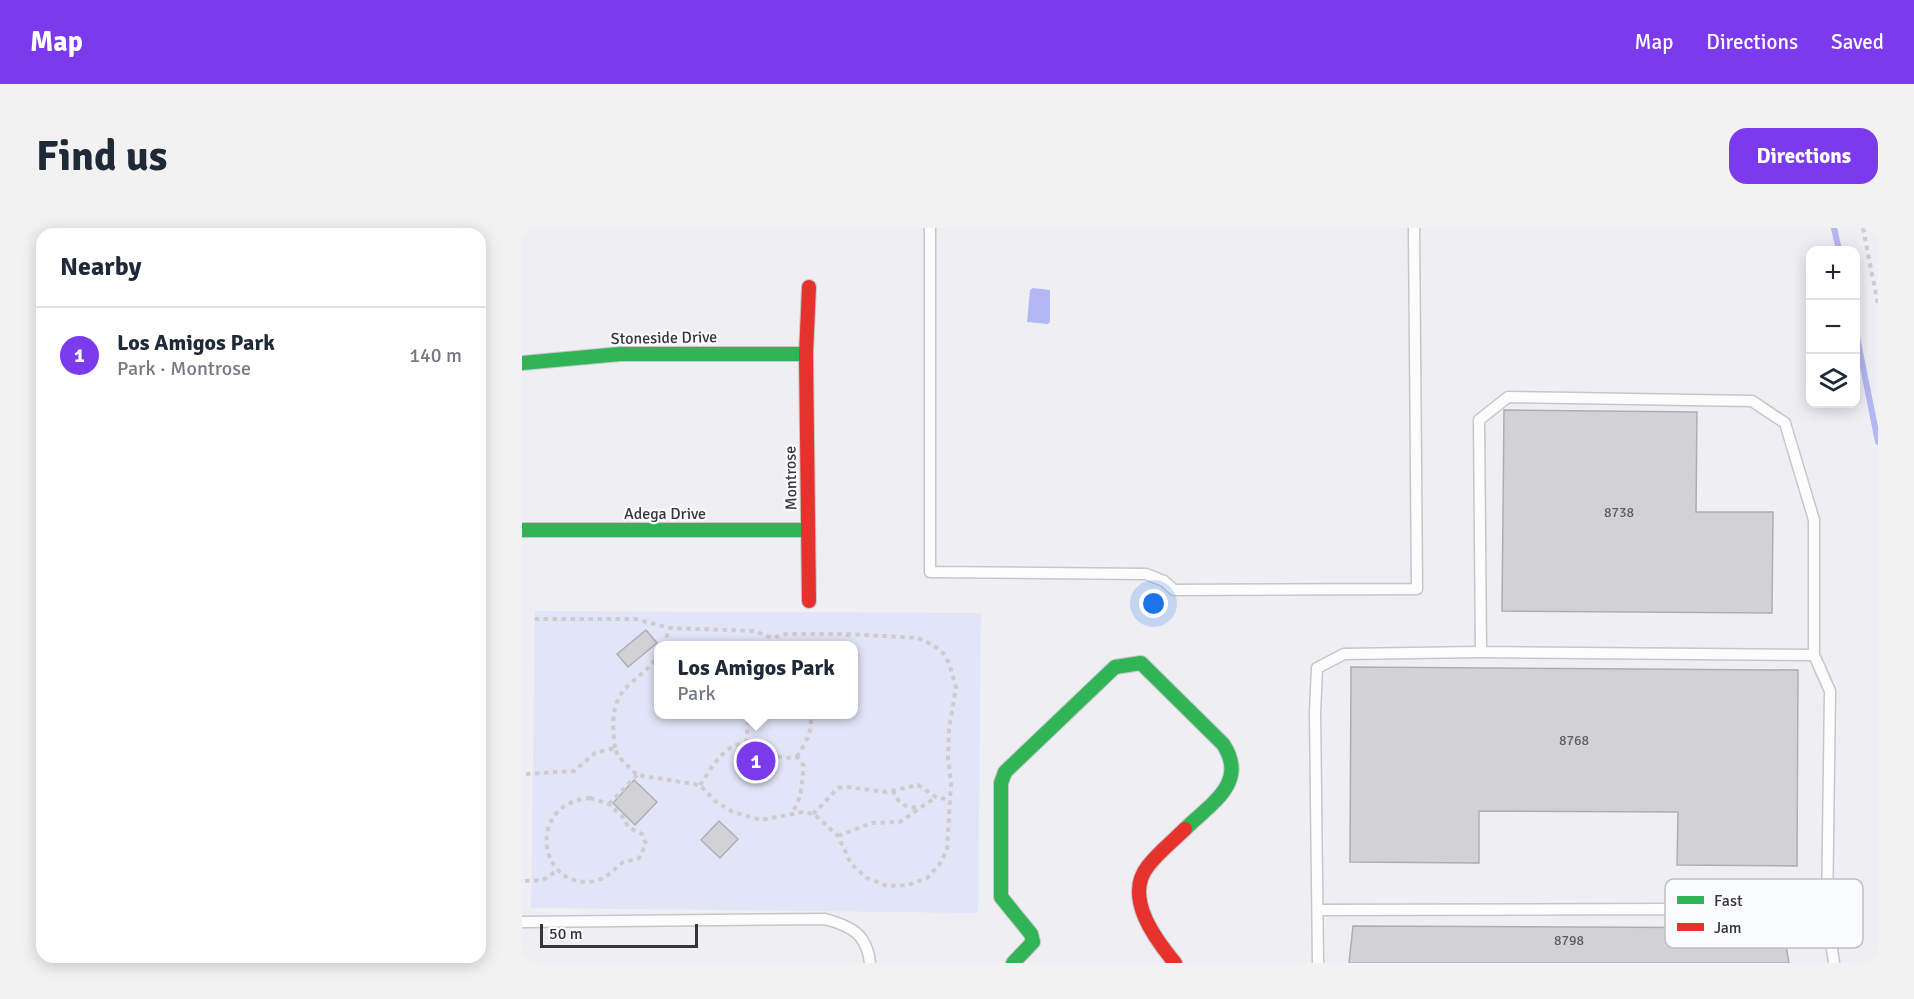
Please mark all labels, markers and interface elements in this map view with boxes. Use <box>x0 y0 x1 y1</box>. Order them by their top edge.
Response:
text: Map <box>30 25 83 59</box>
text: Map <box>1635 29 1673 55</box>
text: Directions <box>1706 29 1798 55</box>
text: Saved <box>1831 29 1884 55</box>
button: Directions <box>1729 128 1878 184</box>
text: Find us <box>36 131 167 182</box>
map controls <box>1806 246 1860 408</box>
button: + <box>1806 246 1860 300</box>
text: Nearby <box>60 251 141 283</box>
button: − <box>1806 300 1860 354</box>
street label: Stoneside Drive <box>611 327 717 349</box>
text: Los Amigos Park <box>117 329 275 356</box>
text: 1 <box>74 343 85 368</box>
text: 140 m <box>409 343 462 368</box>
button: layers <box>1806 354 1860 408</box>
text: Park · Montrose <box>117 356 251 381</box>
street label: Montrose <box>780 446 802 510</box>
street label: Adega Drive <box>624 504 706 524</box>
house number: 8738 <box>1604 504 1634 521</box>
your location <box>1139 589 1168 618</box>
popup <box>654 641 858 719</box>
text: Los Amigos Park <box>677 654 835 681</box>
text: Park <box>677 681 716 706</box>
house number: 8768 <box>1559 732 1589 749</box>
pin: 1 <box>736 738 776 784</box>
legend <box>1665 879 1863 948</box>
text: Fast <box>1714 891 1743 911</box>
text: Jam <box>1714 918 1742 938</box>
scale bar <box>540 921 698 948</box>
text: 50 m <box>549 924 583 944</box>
house number: 8798 <box>1554 932 1584 949</box>

